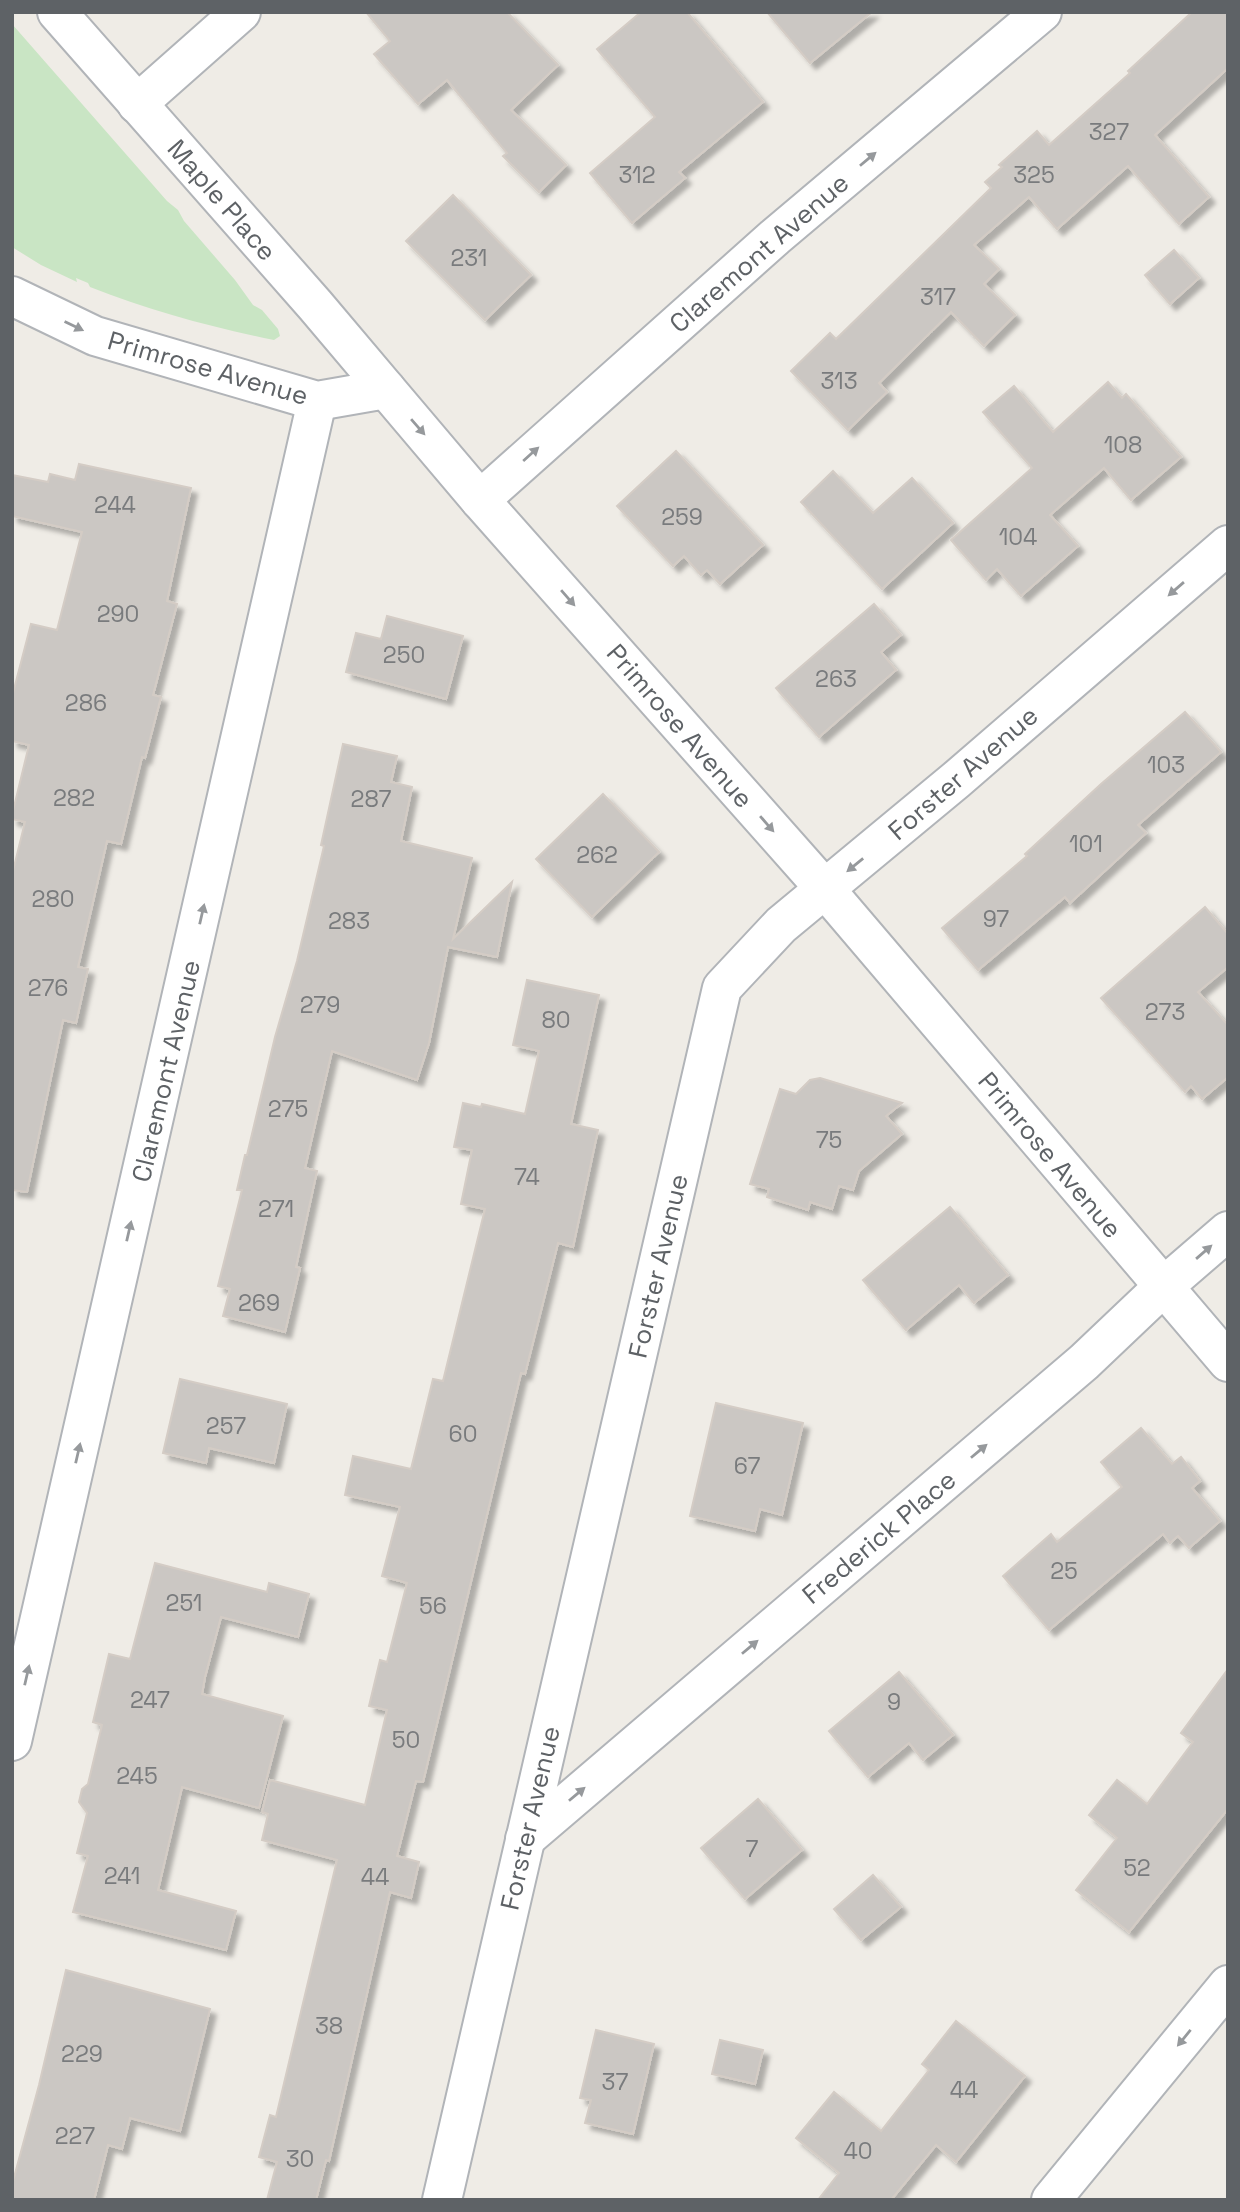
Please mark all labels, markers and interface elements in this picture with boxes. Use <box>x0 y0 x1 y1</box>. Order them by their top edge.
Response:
house number: 327 <box>1089 117 1129 147</box>
street label: Maple Place <box>160 132 284 268</box>
one-way arrow <box>859 151 877 167</box>
house number: 312 <box>618 160 656 190</box>
house number: 325 <box>1013 160 1055 190</box>
street label: Claremont Avenue <box>662 166 856 340</box>
house number: 231 <box>451 243 487 273</box>
house number: 317 <box>920 282 956 312</box>
one-way arrow <box>64 320 84 331</box>
street label: Primrose Avenue <box>104 323 312 413</box>
house number: 313 <box>820 366 858 396</box>
one-way arrow <box>410 418 426 436</box>
house number: 108 <box>1104 430 1142 460</box>
one-way arrow <box>522 446 540 462</box>
house number: 244 <box>94 490 136 520</box>
house number: 259 <box>661 502 703 532</box>
house number: 104 <box>999 522 1037 552</box>
one-way arrow <box>1167 581 1185 597</box>
one-way arrow <box>560 590 575 607</box>
house number: 290 <box>97 599 139 629</box>
street label: Primrose Avenue <box>599 637 761 815</box>
house number: 250 <box>383 640 425 670</box>
house number: 263 <box>815 664 857 694</box>
house number: 286 <box>65 688 107 718</box>
street label: Forster Avenue <box>881 699 1045 847</box>
house number: 103 <box>1147 750 1185 780</box>
house number: 282 <box>53 783 95 813</box>
house number: 287 <box>351 784 391 814</box>
one-way arrow <box>759 815 775 833</box>
house number: 101 <box>1069 829 1103 859</box>
house number: 262 <box>576 840 618 870</box>
one-way arrow <box>846 858 864 873</box>
house number: 280 <box>32 884 74 914</box>
one-way arrow <box>196 903 207 925</box>
house number: 97 <box>983 904 1009 934</box>
house number: 283 <box>328 906 370 936</box>
street label: Claremont Avenue <box>124 957 208 1185</box>
house number: 276 <box>28 973 68 1003</box>
house number: 279 <box>300 990 340 1020</box>
house number: 273 <box>1145 997 1185 1027</box>
house number: 80 <box>541 1005 571 1035</box>
street label: Primrose Avenue <box>971 1065 1129 1245</box>
house number: 275 <box>268 1094 308 1124</box>
house number: 75 <box>816 1125 842 1155</box>
house number: 74 <box>514 1162 540 1192</box>
street label: Forster Avenue <box>620 1171 696 1361</box>
house number: 271 <box>258 1194 294 1224</box>
one-way arrow <box>124 1220 135 1242</box>
one-way arrow <box>1196 1245 1213 1260</box>
house number: 269 <box>238 1288 280 1318</box>
house number: 257 <box>206 1411 246 1441</box>
house number: 60 <box>449 1419 477 1449</box>
one-way arrow <box>73 1442 84 1464</box>
one-way arrow <box>971 1444 988 1459</box>
house number: 67 <box>734 1451 760 1481</box>
street label: Frederick Place <box>795 1463 963 1611</box>
house number: 25 <box>1050 1556 1078 1586</box>
house number: 251 <box>166 1588 202 1618</box>
house number: 56 <box>419 1591 447 1621</box>
one-way arrow <box>742 1640 759 1655</box>
one-way arrow <box>22 1664 33 1686</box>
house number: 247 <box>130 1685 170 1715</box>
house number: 9 <box>887 1687 901 1717</box>
street label: Forster Avenue <box>492 1723 568 1913</box>
house number: 50 <box>392 1725 420 1755</box>
house number: 245 <box>116 1761 158 1791</box>
one-way arrow <box>569 1787 586 1802</box>
house number: 7 <box>746 1834 759 1864</box>
house number: 52 <box>1123 1853 1151 1883</box>
house number: 241 <box>104 1861 140 1891</box>
house number: 44 <box>361 1862 389 1892</box>
house number: 38 <box>315 2011 343 2041</box>
one-way arrow <box>1177 2029 1192 2047</box>
house number: 229 <box>61 2039 103 2069</box>
house number: 37 <box>602 2067 628 2097</box>
house number: 44 <box>950 2075 978 2105</box>
house number: 227 <box>55 2121 95 2151</box>
house number: 40 <box>843 2136 873 2166</box>
house number: 30 <box>286 2144 314 2174</box>

